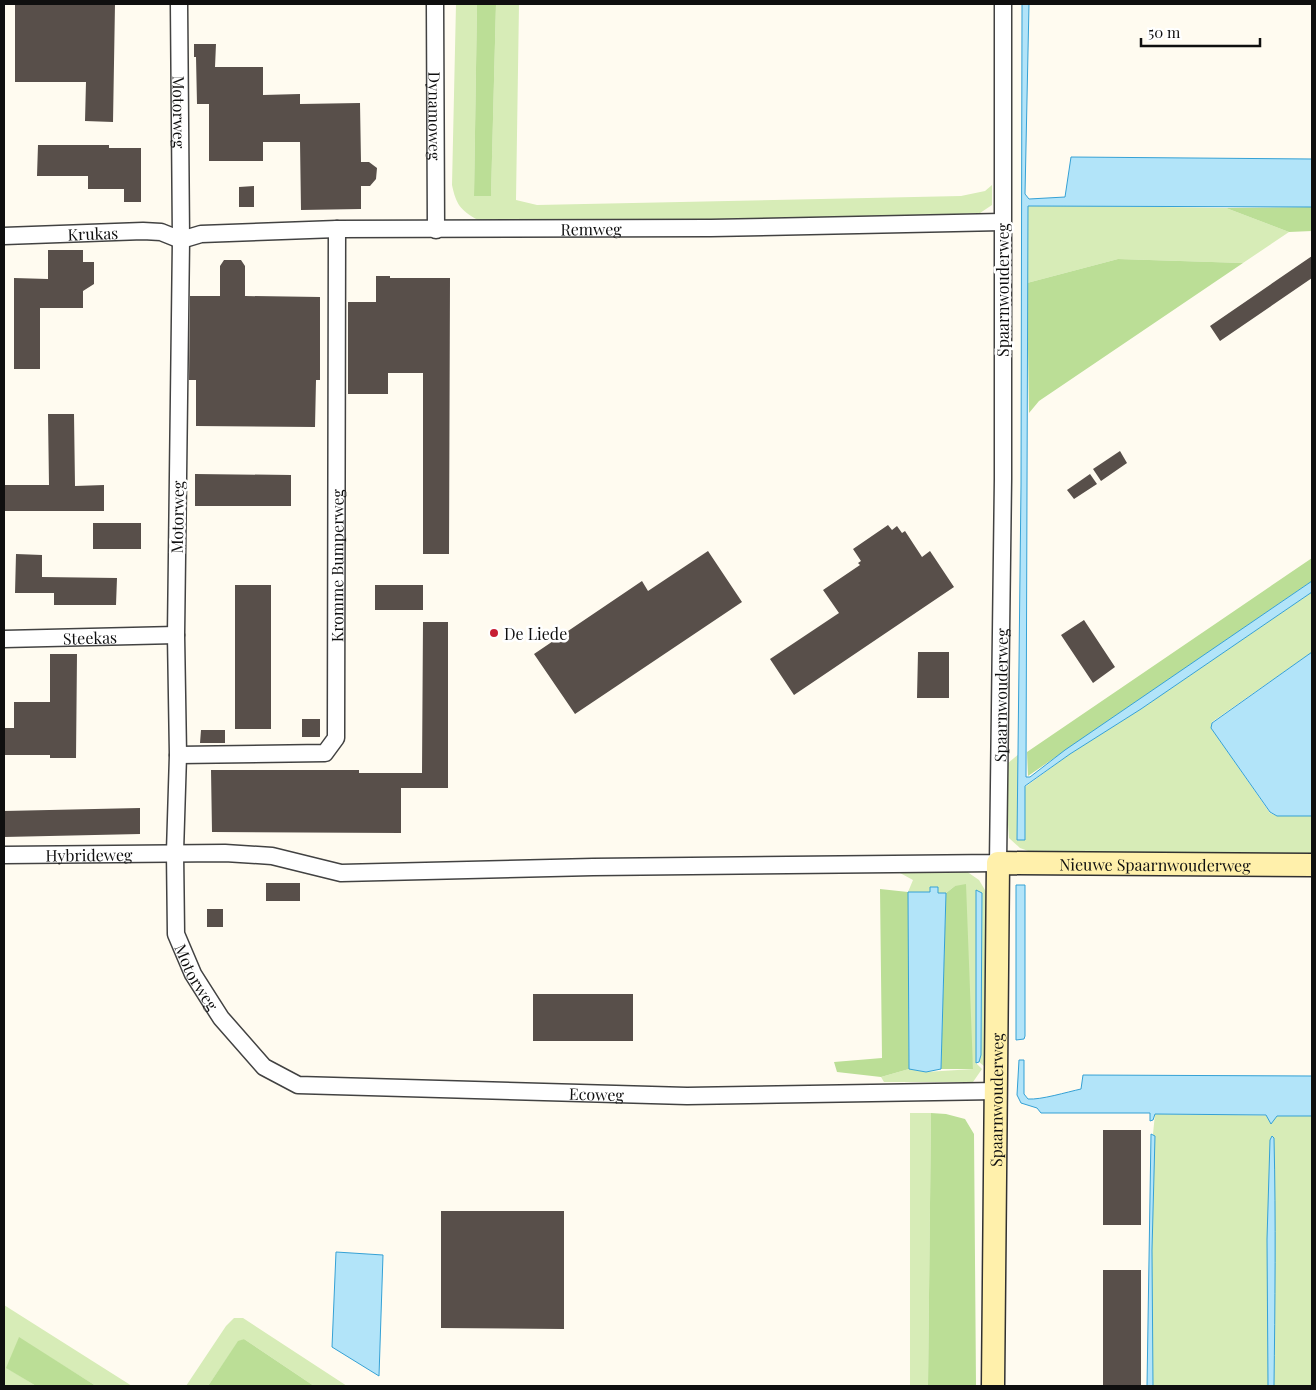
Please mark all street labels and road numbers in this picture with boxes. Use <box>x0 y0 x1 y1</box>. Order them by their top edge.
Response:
street label: Dynamoweg <box>425 72 446 161</box>
street label: Motorweg <box>169 76 191 149</box>
street label: Remweg <box>560 218 622 239</box>
street label: Krukas <box>67 221 119 244</box>
street label: Spaarnwouderweg <box>992 223 1013 357</box>
street label: Motorweg <box>166 480 188 554</box>
street label: Kromme Bumperweg <box>326 488 347 642</box>
street label: Steekas <box>63 626 117 648</box>
street label: Spaarnwouderweg <box>989 628 1012 762</box>
street label: Hybrideweg <box>45 843 133 865</box>
street label: Nieuwe Spaarnwouderweg <box>1059 853 1251 875</box>
street label: Motorweg <box>171 940 224 1015</box>
street label: Spaarnwouderweg <box>985 1032 1007 1167</box>
street label: Ecoweg <box>569 1082 625 1105</box>

